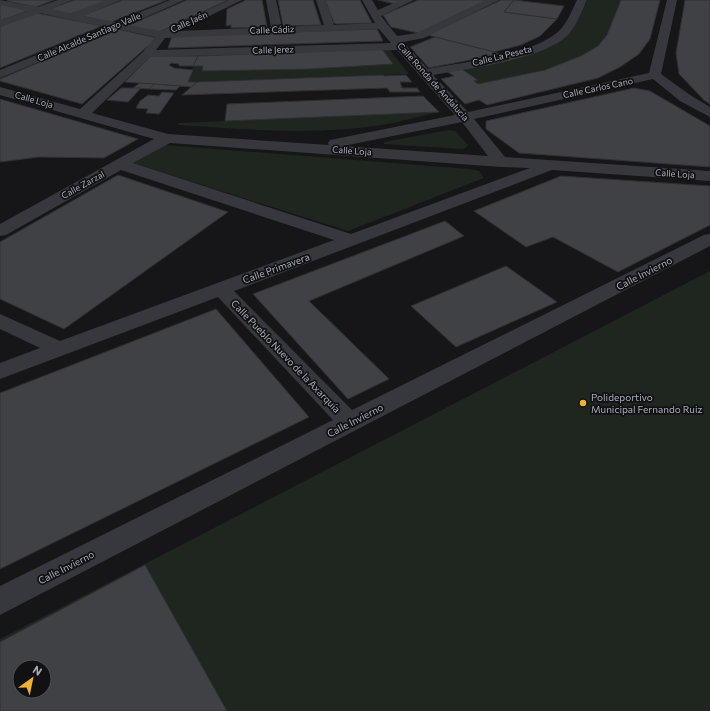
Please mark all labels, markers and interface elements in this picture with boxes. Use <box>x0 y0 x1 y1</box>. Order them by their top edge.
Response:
street label: Calle Jaén <box>169 9 209 35</box>
street label: Calle Alcalde Santiago Valle <box>36 10 142 63</box>
street label: Calle Cádiz <box>249 23 295 36</box>
street label: Calle Ronda de Andalucia <box>395 40 472 123</box>
street label: Calle Jerez <box>252 43 295 56</box>
street label: Calle La Peseta <box>471 43 533 68</box>
street label: Calle Carlos Cano <box>562 75 634 100</box>
street label: Calle Loja <box>14 89 55 110</box>
street label: Calle Loja <box>332 144 372 157</box>
street label: Calle Loja <box>655 167 695 180</box>
street label: Calle Zarzal <box>59 168 106 201</box>
street label: Calle Primavera <box>241 250 311 286</box>
street label: Calle Invierno <box>614 254 674 292</box>
street label: Calle Pueblo Nuevo de la Axarquía <box>229 297 343 415</box>
place label: Polideportivo Municipal Fernando Ruiz <box>591 391 702 415</box>
marker: Polideportivo Municipal Fernando Ruiz <box>578 398 588 408</box>
street label: Calle Invierno <box>325 401 385 439</box>
street label: Calle Invierno <box>36 548 96 586</box>
north arrow <box>12 659 52 699</box>
text: N <box>31 662 45 678</box>

